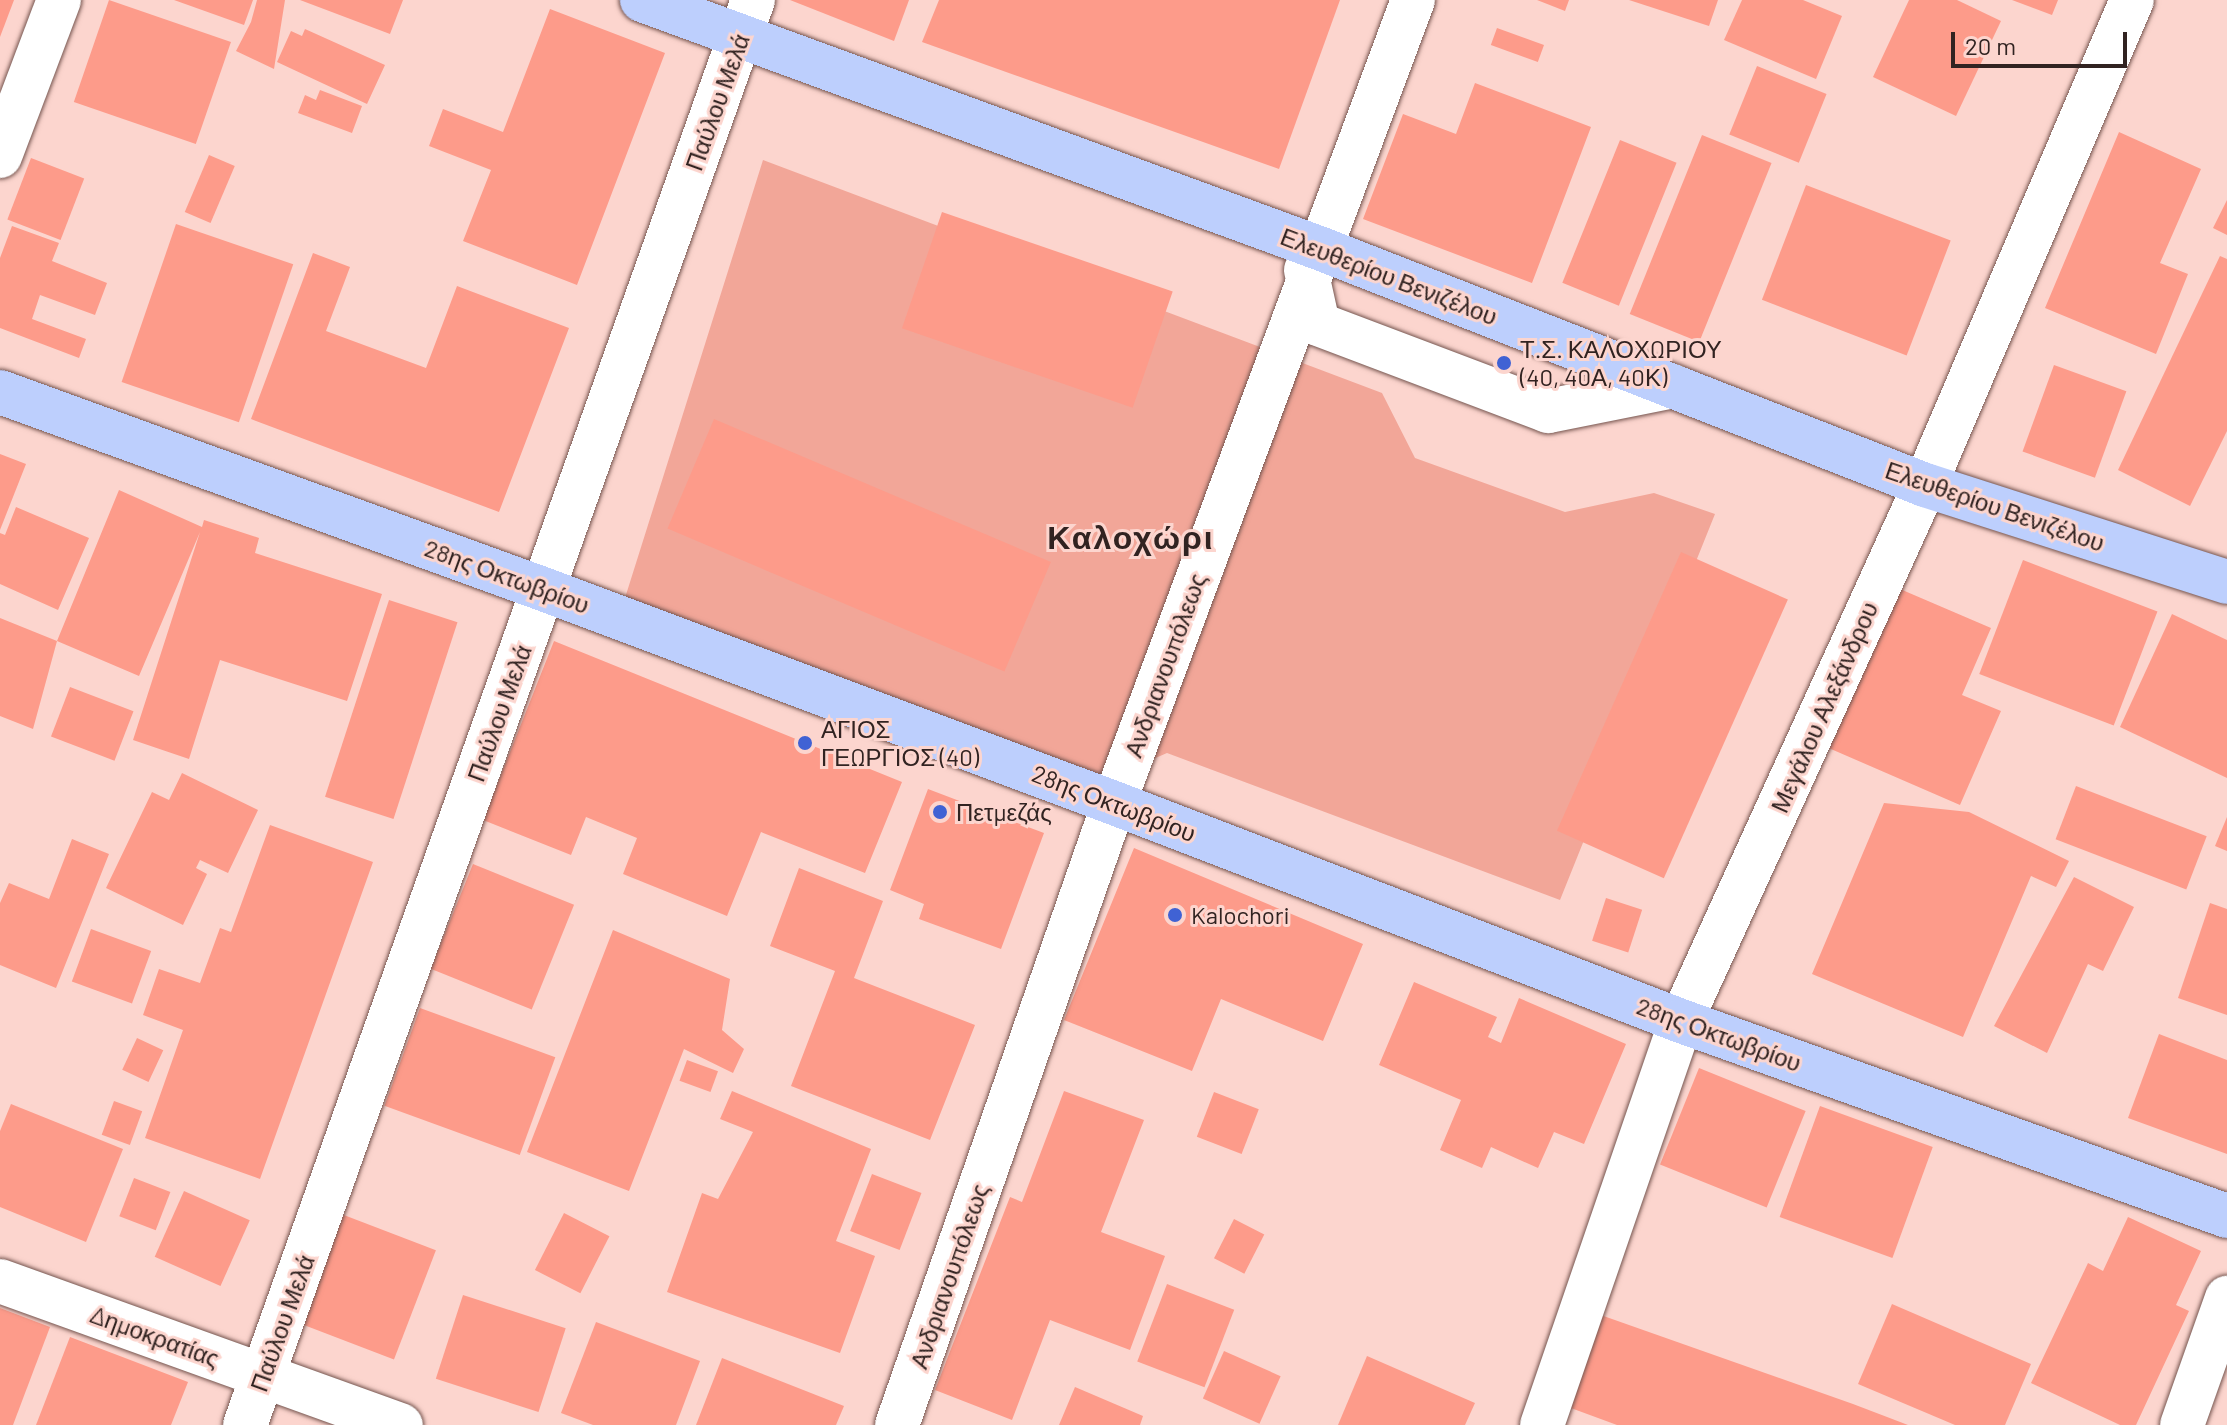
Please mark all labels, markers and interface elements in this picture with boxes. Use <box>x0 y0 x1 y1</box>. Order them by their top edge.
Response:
scale bar <box>1955 16 2131 66</box>
street label: Παύλου Μελά <box>679 30 755 174</box>
text: 20 m <box>1965 31 2016 60</box>
street label: Ελευθερίου Βενιζέλου <box>1277 221 1501 331</box>
place label: Τ.Σ. ΚΑΛΟΧΩΡΙΟΥ (40, 40Α, 40Κ) <box>1520 335 1722 391</box>
marker: Τ.Σ. ΚΑΛΟΧΩΡΙΟΥ (40, 40Α, 40Κ) <box>1495 354 1513 372</box>
street label: Ελευθερίου Βενιζέλου <box>1882 455 2108 557</box>
district label: Καλοχώρι <box>1047 517 1215 555</box>
street label: 28ης Οκτωβρίου <box>421 533 593 619</box>
street label: Ανδριανουπόλεως <box>1118 569 1212 761</box>
street label: Μεγάλου Αλεξάνδρου <box>1765 597 1883 817</box>
street label: Παύλου Μελά <box>461 641 537 785</box>
place label: ΑΓΙΟΣ ΓΕΩΡΓΙΟΣ (40) <box>821 715 979 771</box>
marker: ΑΓΙΟΣ ΓΕΩΡΓΙΟΣ (40) <box>796 734 814 752</box>
street label: 28ης Οκτωβρίου <box>1028 759 1200 847</box>
place label: Πετμεζάς <box>956 798 1052 826</box>
marker: Πετμεζάς <box>931 803 949 821</box>
place label: Kalochori <box>1191 901 1290 929</box>
marker: Kalochori <box>1166 906 1184 924</box>
street label: 28ης Οκτωβρίου <box>1633 991 1805 1077</box>
street label: Ανδριανουπόλεως <box>904 1180 994 1372</box>
street label: Παύλου Μελά <box>244 1251 320 1395</box>
street label: Δημοκρατίας <box>87 1299 223 1373</box>

